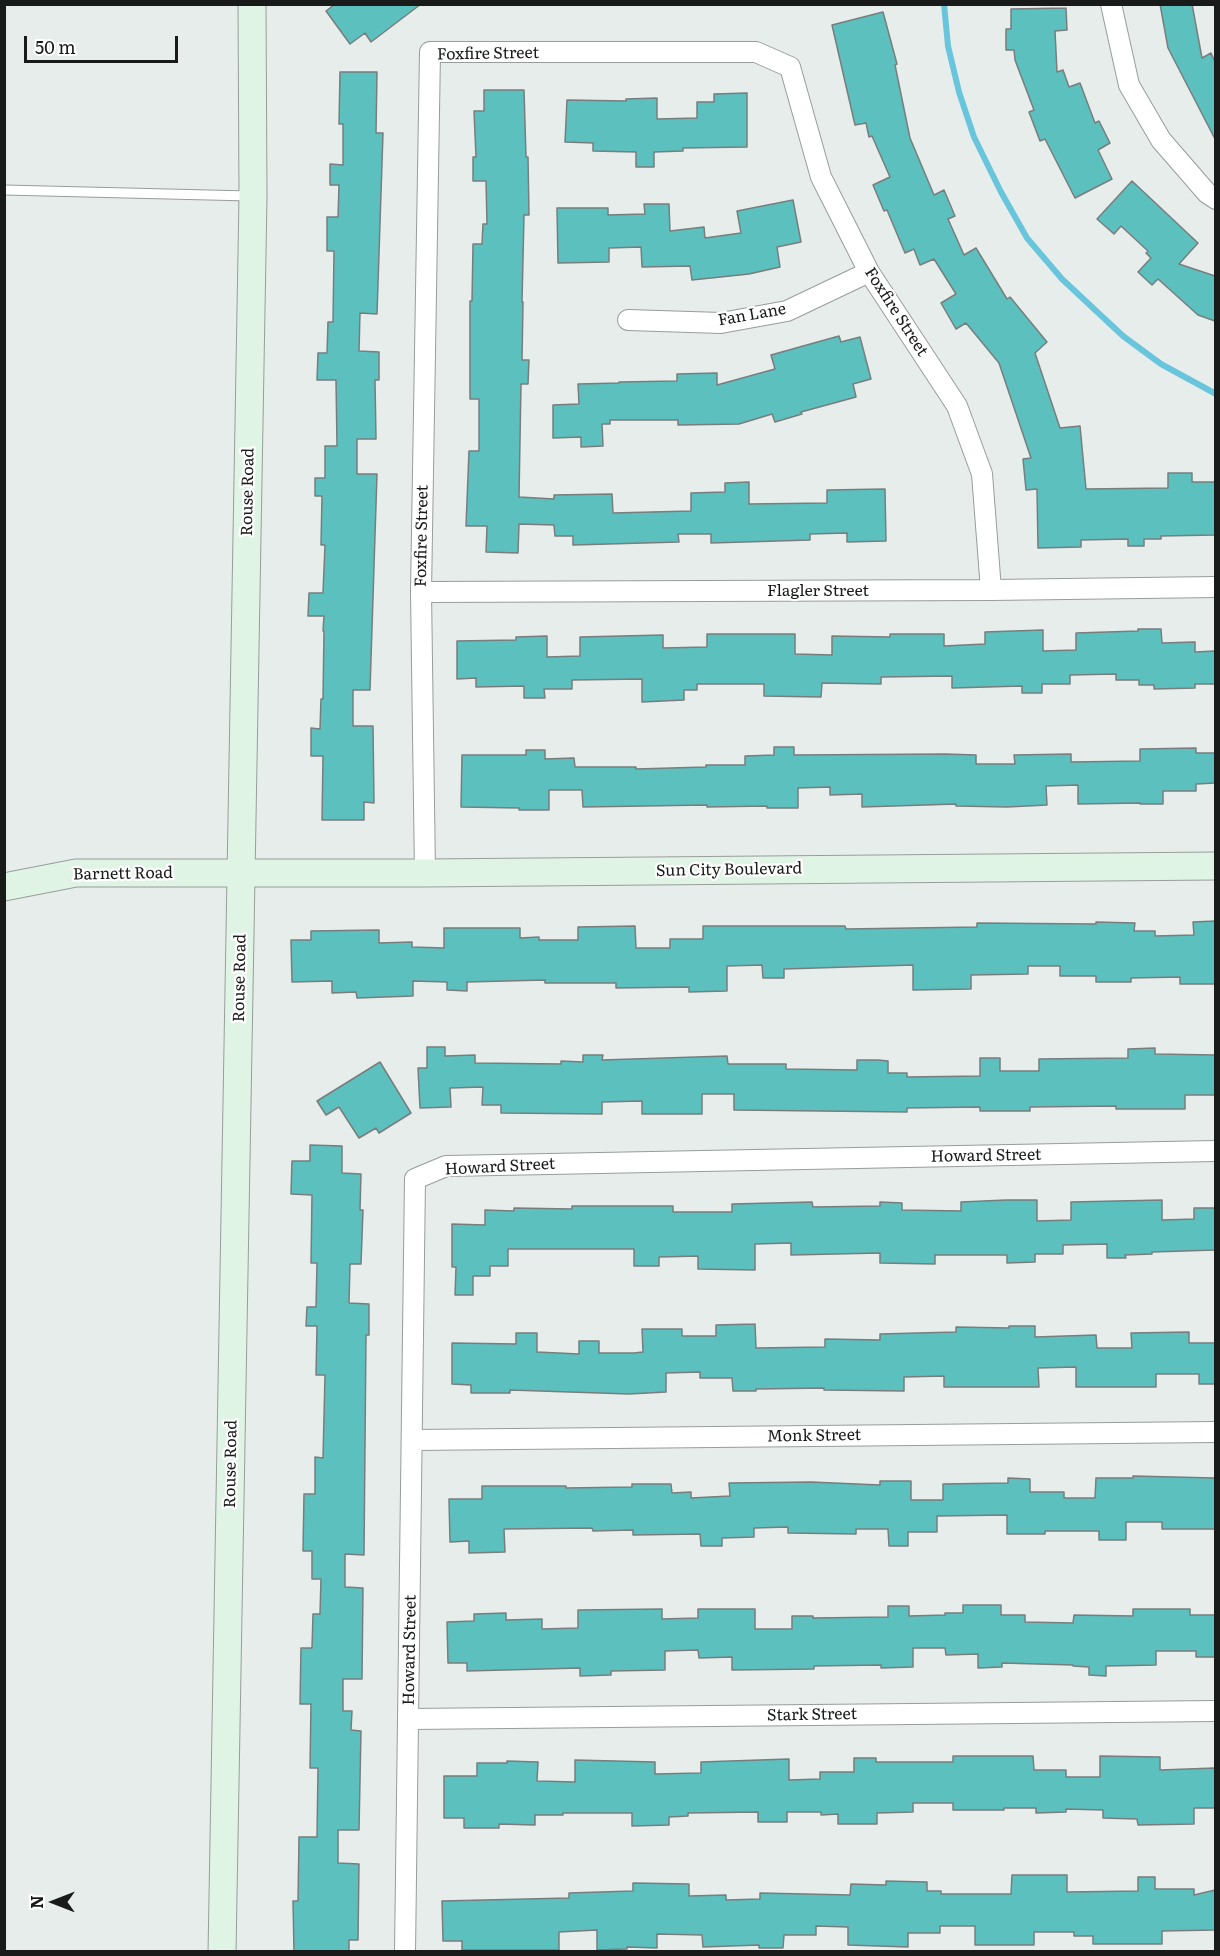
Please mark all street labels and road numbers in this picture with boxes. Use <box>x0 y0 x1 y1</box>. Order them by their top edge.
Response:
street label: Foxfire Street <box>437 44 539 64</box>
street label: Foxfire Street <box>860 264 932 360</box>
street label: Fan Lane <box>716 300 788 330</box>
street label: Rouse Road <box>238 448 258 536</box>
street label: Foxfire Street <box>412 485 432 587</box>
street label: Flagler Street <box>767 581 869 601</box>
street label: Sun City Boulevard <box>656 859 802 881</box>
street label: Barnett Road <box>73 864 173 884</box>
street label: Rouse Road <box>230 934 250 1022</box>
street label: Howard Street <box>930 1145 1042 1167</box>
street label: Howard Street <box>444 1155 556 1179</box>
street label: Rouse Road <box>221 1420 241 1508</box>
street label: Monk Street <box>767 1426 861 1446</box>
street label: Howard Street <box>399 1594 421 1706</box>
street label: Stark Street <box>767 1705 857 1725</box>

